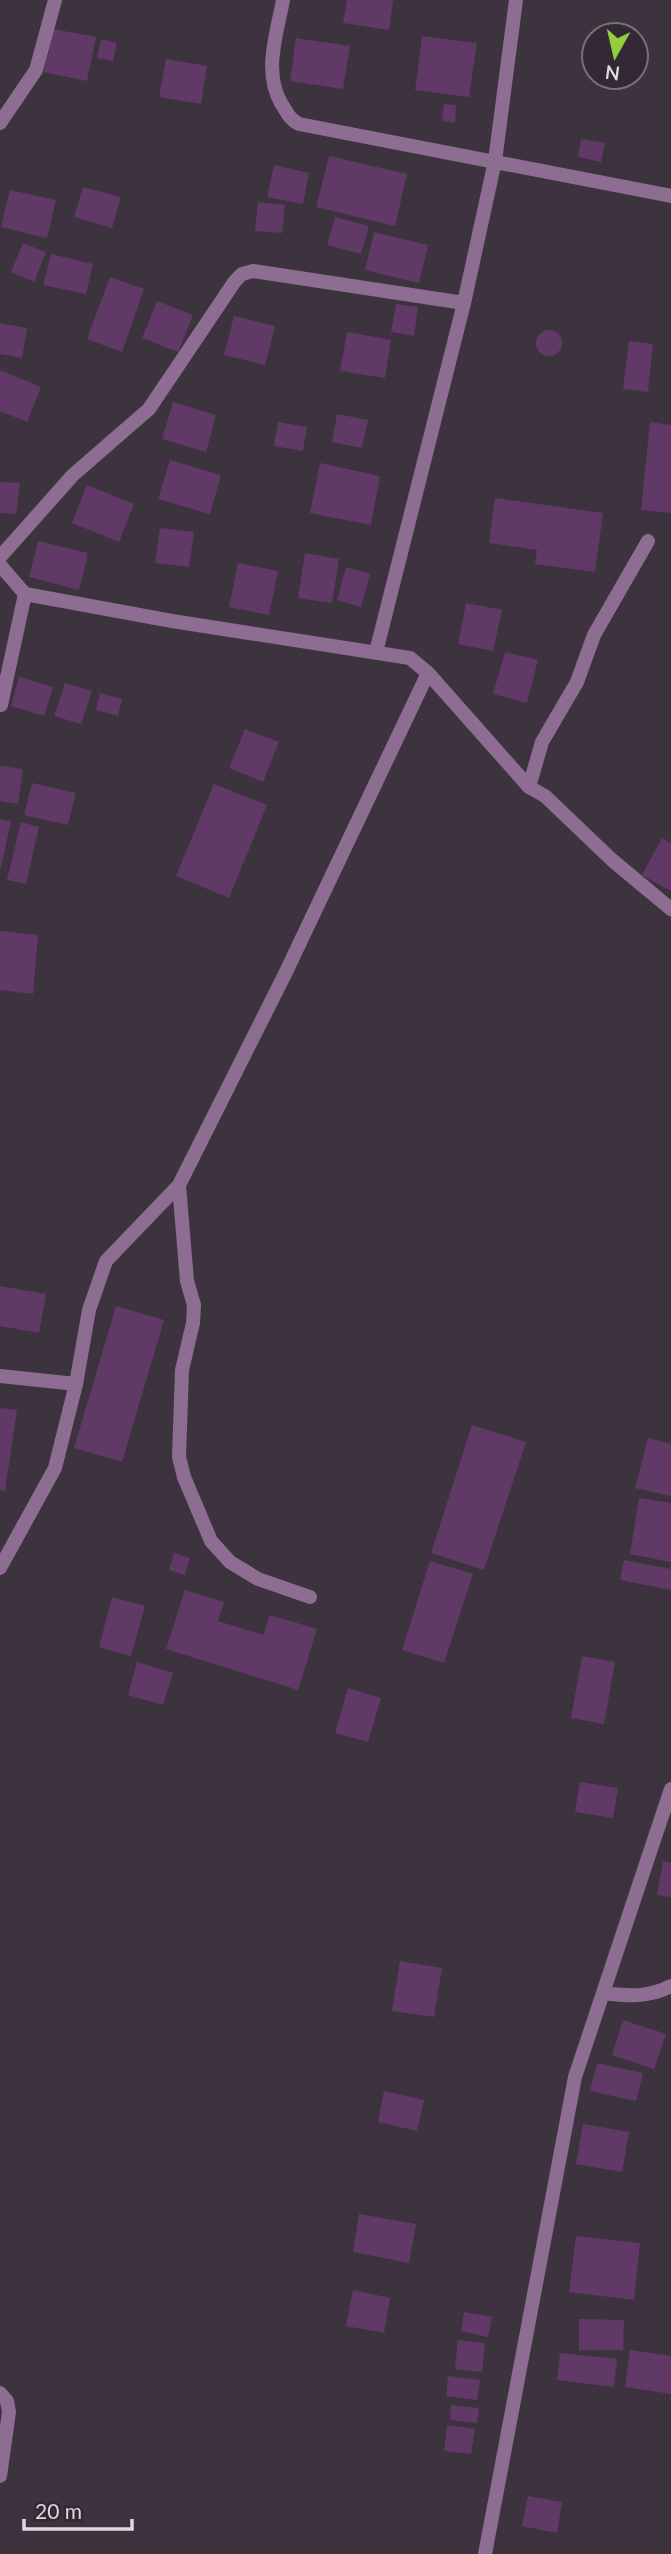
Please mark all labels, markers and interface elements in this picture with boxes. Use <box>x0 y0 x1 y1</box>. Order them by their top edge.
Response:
north arrow <box>580 21 650 91</box>
text: N <box>604 61 621 86</box>
scale bar <box>24 2488 133 2532</box>
text: 20 m <box>35 2498 82 2523</box>

